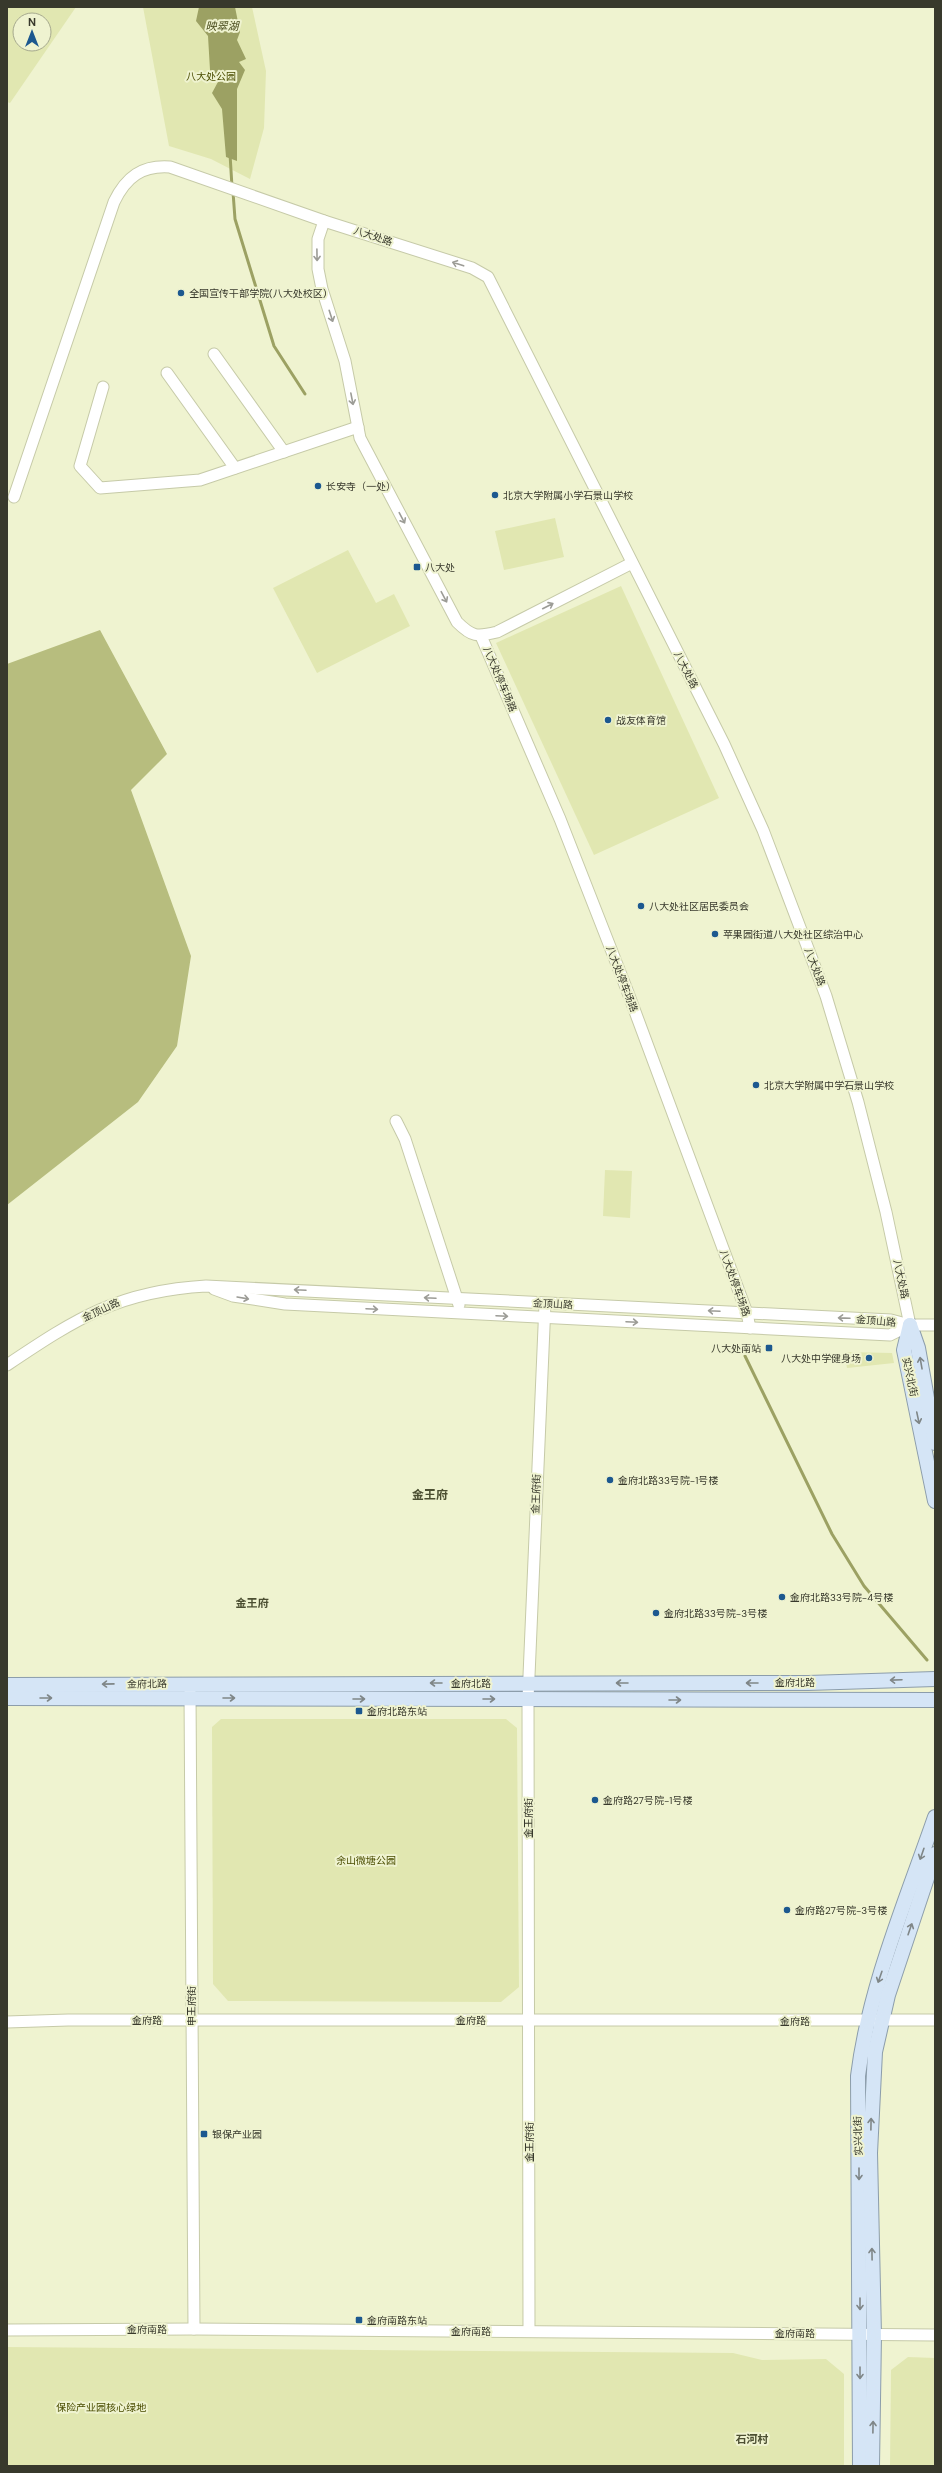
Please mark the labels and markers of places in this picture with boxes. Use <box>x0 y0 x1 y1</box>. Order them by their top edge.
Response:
place label: 全国宣传干部学院(八大处校区) <box>189 287 327 300</box>
marker: 全国宣传干部学院(八大处校区) <box>176 288 186 298</box>
place label: 长安寺（一处） <box>326 480 396 493</box>
marker: 长安寺（一处） <box>313 481 323 491</box>
place label: 北京大学附属小学石景山学校 <box>503 489 633 502</box>
marker: 北京大学附属小学石景山学校 <box>490 490 500 500</box>
place label: 八大处 <box>425 561 455 574</box>
marker: 八大处 <box>412 562 422 572</box>
place label: 战友体育馆 <box>616 714 666 727</box>
marker: 战友体育馆 <box>603 715 613 725</box>
place label: 八大处社区居民委员会 <box>649 900 749 913</box>
marker: 八大处社区居民委员会 <box>636 901 646 911</box>
place label: 苹果园街道八大处社区综治中心 <box>723 928 863 941</box>
marker: 苹果园街道八大处社区综治中心 <box>710 929 720 939</box>
place label: 北京大学附属中学石景山学校 <box>764 1079 894 1092</box>
marker: 北京大学附属中学石景山学校 <box>751 1080 761 1090</box>
place label: 八大处南站 <box>711 1342 761 1355</box>
marker: 八大处南站 <box>764 1343 774 1353</box>
place label: 八大处中学健身场 <box>781 1352 861 1365</box>
marker: 八大处中学健身场 <box>864 1353 874 1363</box>
place label: 金府北路33号院-1号楼 <box>618 1474 718 1487</box>
marker: 金府北路33号院-1号楼 <box>605 1475 615 1485</box>
place label: 金府北路33号院-4号楼 <box>790 1591 893 1604</box>
marker: 金府北路33号院-4号楼 <box>777 1592 787 1602</box>
place label: 金府北路33号院-3号楼 <box>664 1607 767 1620</box>
marker: 金府北路33号院-3号楼 <box>651 1608 661 1618</box>
place label: 金府北路东站 <box>367 1705 427 1718</box>
marker: 金府北路东站 <box>354 1706 364 1716</box>
place label: 金府路27号院-1号楼 <box>603 1794 692 1807</box>
marker: 金府路27号院-1号楼 <box>590 1795 600 1805</box>
place label: 金府路27号院-3号楼 <box>795 1904 887 1917</box>
marker: 金府路27号院-3号楼 <box>782 1905 792 1915</box>
place label: 银保产业园 <box>212 2128 262 2141</box>
marker: 银保产业园 <box>199 2129 209 2139</box>
place label: 金府南路东站 <box>367 2314 427 2327</box>
marker: 金府南路东站 <box>354 2315 364 2325</box>

